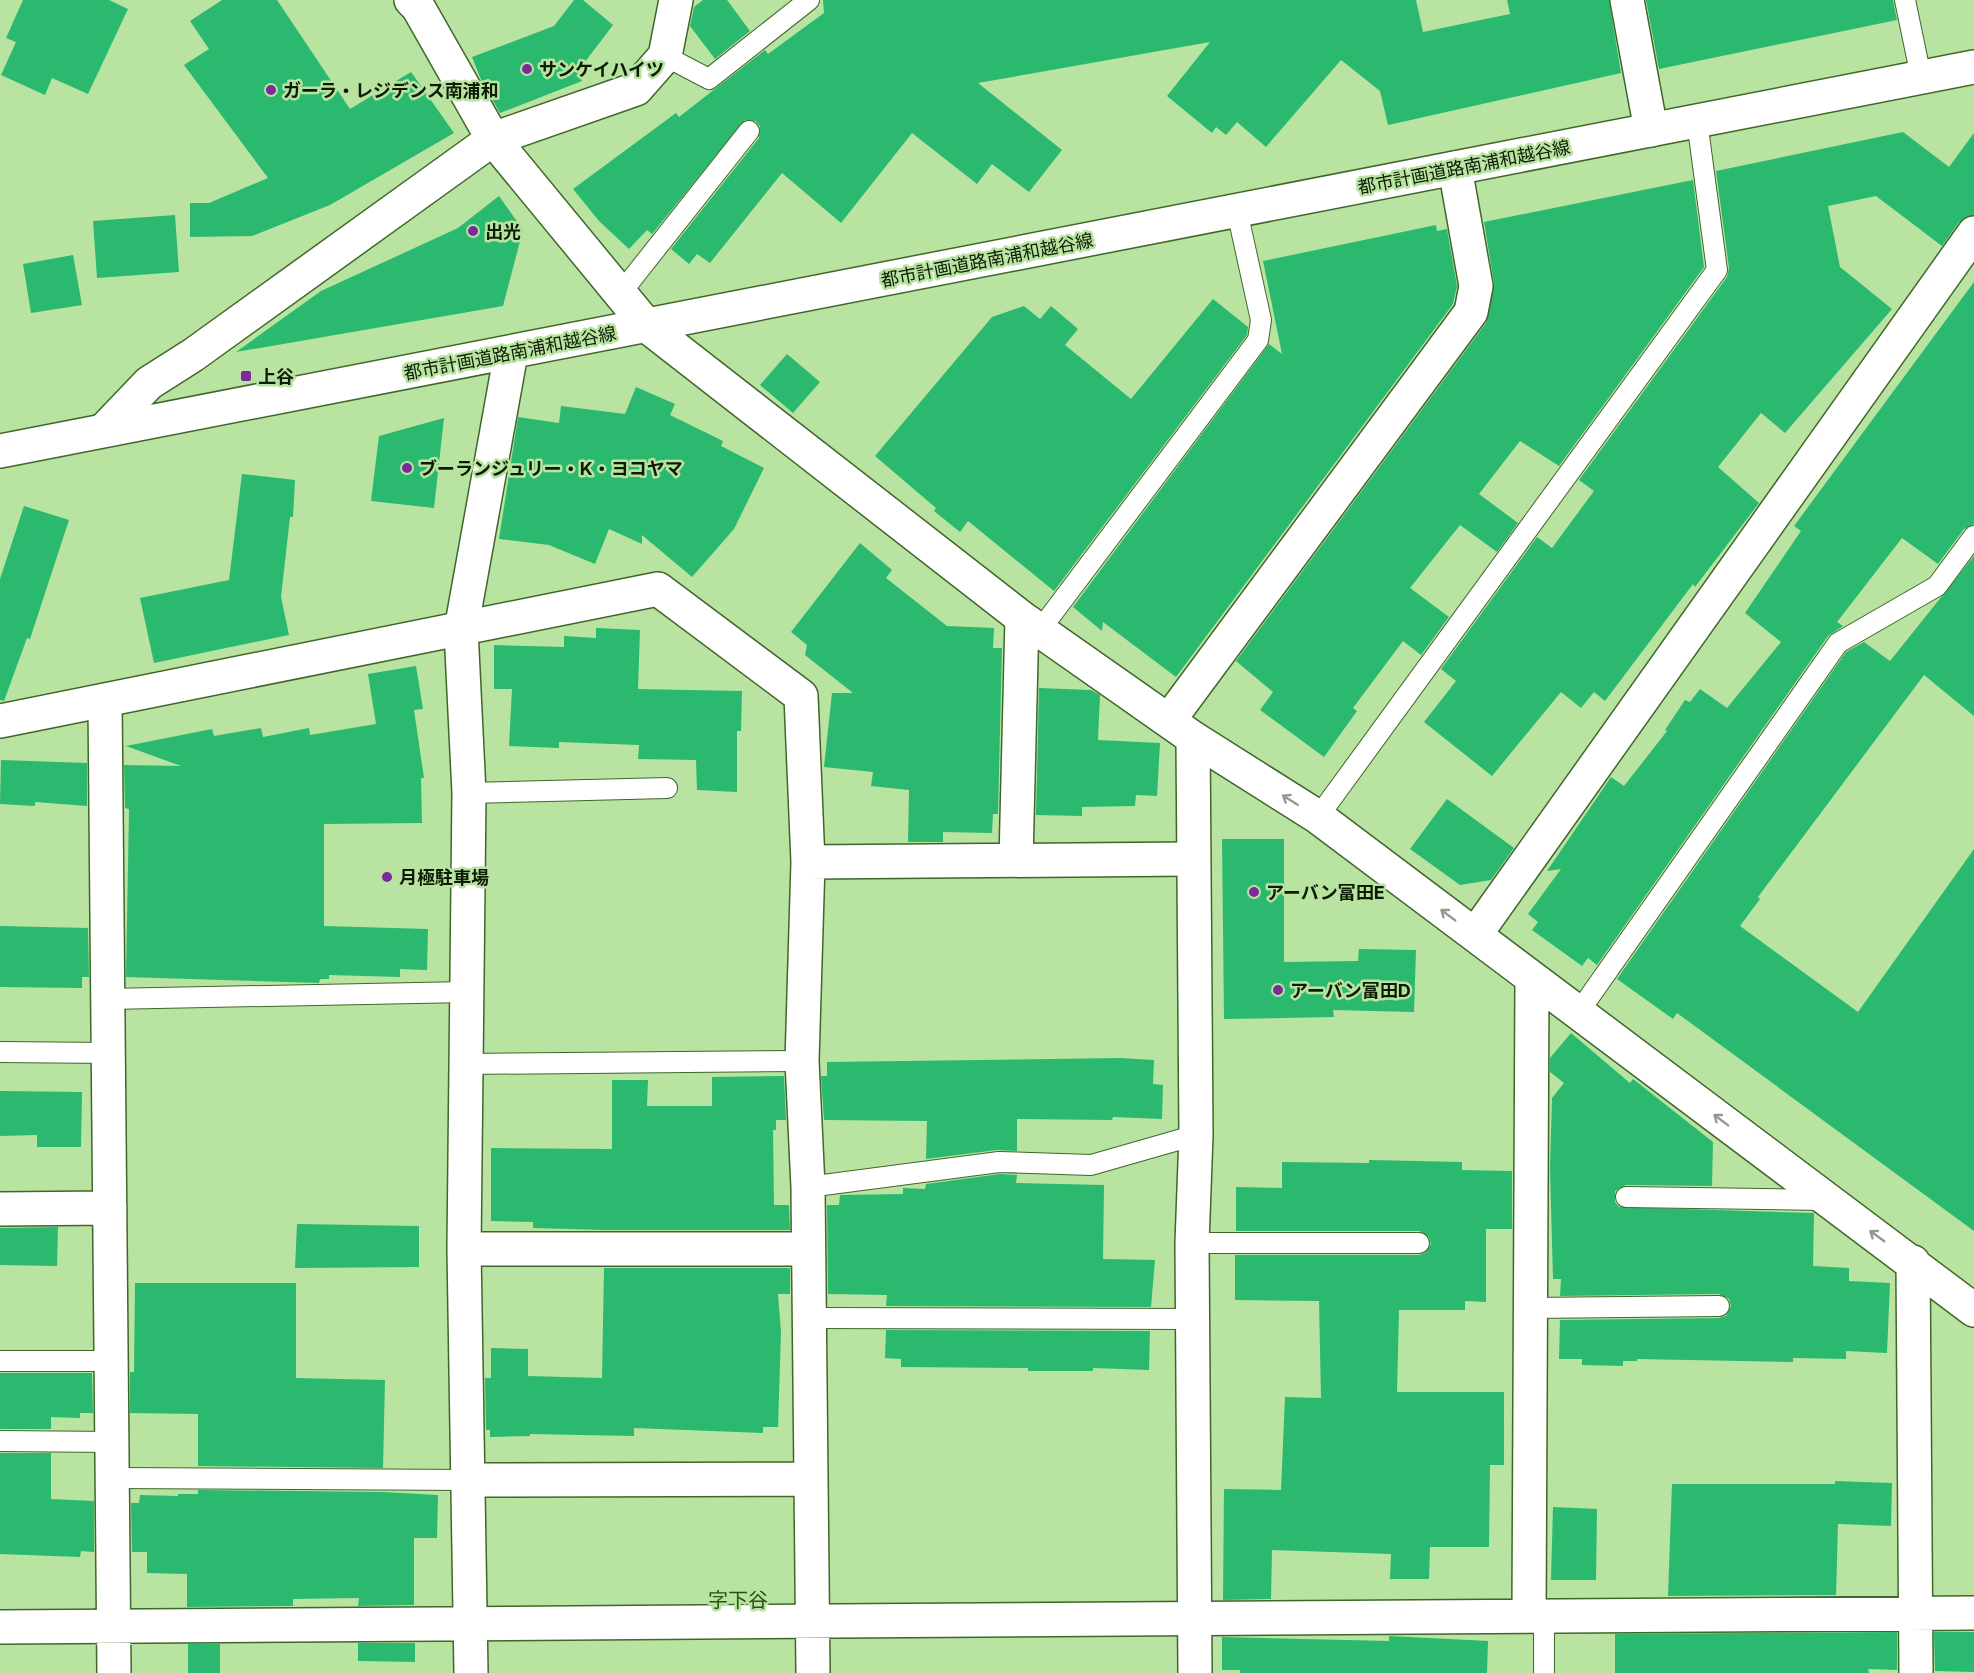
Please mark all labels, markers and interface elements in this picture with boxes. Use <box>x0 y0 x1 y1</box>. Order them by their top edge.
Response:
place label: サンケイハイツ <box>539 59 664 80</box>
marker: サンケイハイツ <box>520 62 534 76</box>
place label: ガーラ・レジデンス南浦和 <box>283 80 499 101</box>
marker: ガーラ・レジデンス南浦和 <box>264 83 278 97</box>
street label: 都市計画道路南浦和越谷線 <box>1356 136 1572 198</box>
place label: 出光 <box>485 221 521 242</box>
marker: 出光 <box>466 224 480 238</box>
street label: 都市計画道路南浦和越谷線 <box>879 229 1095 291</box>
street label: 都市計画道路南浦和越谷線 <box>402 322 618 384</box>
place label: 上谷 <box>258 366 294 387</box>
marker: 上谷 <box>239 369 253 383</box>
place label: ブーランジュリー・K・ヨコヤマ <box>419 458 683 479</box>
marker: ブーランジュリー・K・ヨコヤマ <box>400 461 414 475</box>
one-way arrow <box>1282 793 1299 805</box>
place label: 月極駐車場 <box>399 867 489 888</box>
marker: 月極駐車場 <box>380 870 394 884</box>
place label: アーバン富田E <box>1266 882 1385 903</box>
marker: アーバン富田E <box>1247 885 1261 899</box>
one-way arrow <box>1440 908 1456 921</box>
place label: アーバン富田D <box>1290 980 1411 1001</box>
marker: アーバン富田D <box>1271 983 1285 997</box>
one-way arrow <box>1713 1114 1729 1127</box>
one-way arrow <box>1870 1230 1886 1242</box>
district label: 字下谷 <box>708 1588 768 1612</box>

